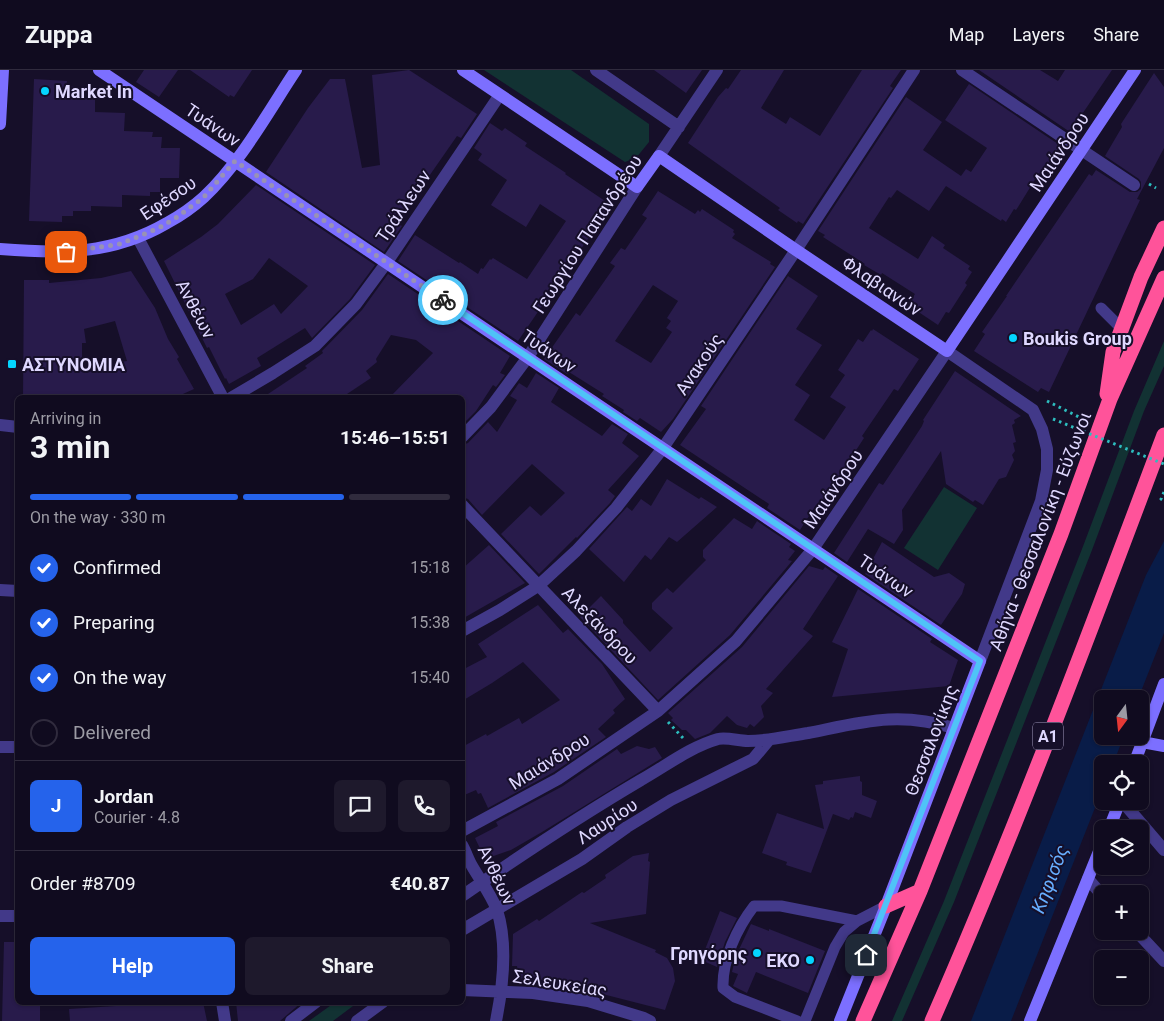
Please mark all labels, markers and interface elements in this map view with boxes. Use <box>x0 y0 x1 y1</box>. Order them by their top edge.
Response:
text: Zuppa <box>25 21 93 49</box>
text: Map <box>949 24 984 45</box>
text: Layers <box>1012 24 1065 45</box>
text: Share <box>1093 24 1139 45</box>
place label: Market In <box>55 81 132 102</box>
marker: Market In <box>39 85 51 97</box>
street label: Τυάνων <box>181 99 245 151</box>
street label: Μαιάνδρου <box>1025 108 1093 196</box>
street label: Γεωργίου Παπανδρέου <box>528 151 646 317</box>
street label: Τράλλεων <box>371 165 435 246</box>
street label: Εφέσου <box>136 172 200 224</box>
pin <box>45 231 87 273</box>
icon: bag <box>52 238 80 266</box>
street label: Φλαβιανών <box>838 252 926 320</box>
courier <box>418 275 468 325</box>
street label: Ανθέων <box>172 276 220 342</box>
icon: bike <box>429 286 457 314</box>
street label: Τυάνων <box>517 325 581 377</box>
place label: Boukis Group <box>1023 328 1132 349</box>
street label: Ανακούς <box>671 329 727 399</box>
marker: Boukis Group <box>1007 332 1019 344</box>
place label: ΑΣΤΥΝΟΜΙΑ <box>22 354 126 375</box>
marker: ΑΣΤΥΝΟΜΙΑ <box>6 358 18 370</box>
street label: Αθήνα - Θεσσαλονίκη - Εύζωνοι <box>985 408 1095 654</box>
text: Arriving in <box>30 409 101 428</box>
text: 15:46–15:51 <box>340 426 450 449</box>
text: 3 min <box>30 428 110 466</box>
street label: Μαιάνδρου <box>799 445 867 533</box>
text: On the way · 330 m <box>30 508 166 527</box>
street label: Τυάνων <box>854 550 918 602</box>
icon: check <box>30 554 58 582</box>
text: Confirmed <box>73 556 161 579</box>
text: 15:18 <box>410 558 450 577</box>
street label: Αλεξάνδρου <box>558 582 642 668</box>
icon: check <box>30 609 58 637</box>
text: Preparing <box>73 611 155 634</box>
text: 15:38 <box>410 613 450 632</box>
icon: check <box>30 664 58 692</box>
text: On the way <box>73 666 166 689</box>
text: 15:40 <box>410 668 450 687</box>
street label: Θεσσαλονίκης <box>900 682 962 798</box>
north arrow <box>1094 690 1149 745</box>
map controls <box>1094 690 1149 1005</box>
text: Delivered <box>73 721 151 744</box>
road number: Α1 <box>1033 722 1063 749</box>
street label: Μαιάνδρου <box>505 728 593 794</box>
button: locate <box>1094 755 1149 810</box>
button: chat <box>334 780 386 832</box>
button: phone <box>398 780 450 832</box>
text: Jordan <box>94 785 154 808</box>
text: J <box>51 794 61 817</box>
street label: Λαυρίου <box>573 794 641 848</box>
text: Courier · 4.8 <box>94 808 180 827</box>
button: layers <box>1094 820 1149 875</box>
water label: Κηφισός <box>1026 841 1074 916</box>
street label: Ανθέων <box>474 842 520 908</box>
text: Order #8709 <box>30 872 136 895</box>
text: €40.87 <box>390 872 450 895</box>
button: + <box>1094 885 1149 940</box>
pin <box>845 934 887 976</box>
button: Help <box>30 937 235 995</box>
button: Share <box>245 937 450 995</box>
icon: home <box>852 941 880 969</box>
place label: Γρηγόρης <box>670 943 747 964</box>
marker: Γρηγόρης <box>751 947 763 959</box>
place label: EKO <box>766 950 800 971</box>
button: − <box>1094 950 1149 1005</box>
marker: EKO <box>804 954 816 966</box>
street label: Σελευκείας <box>511 965 609 1001</box>

